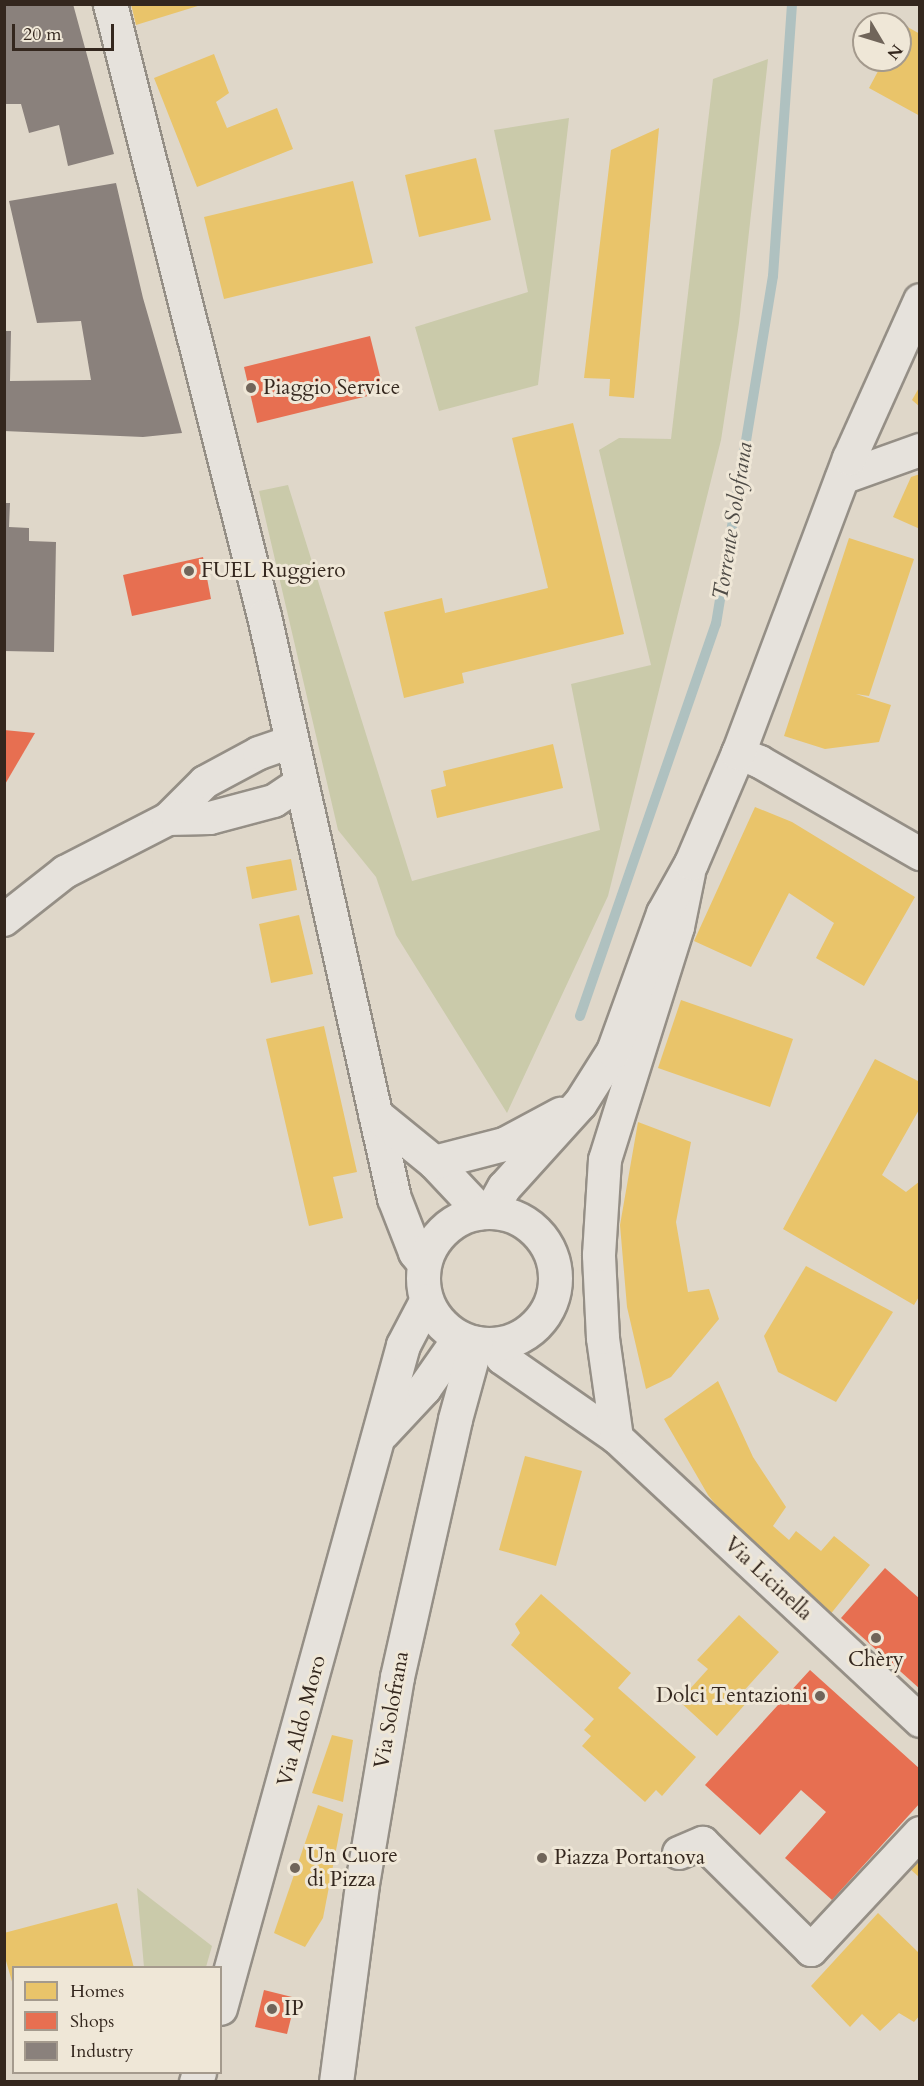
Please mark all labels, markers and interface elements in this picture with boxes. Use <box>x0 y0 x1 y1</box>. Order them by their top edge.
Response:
scale bar <box>15 12 117 50</box>
north arrow <box>852 12 912 72</box>
text: 20 m <box>23 22 62 47</box>
text: N <box>882 40 908 64</box>
place label: Piaggio Service <box>263 375 400 401</box>
marker: Piaggio Service <box>244 381 258 395</box>
water label: Torrente Solofrana <box>708 441 758 601</box>
place label: FUEL Ruggiero <box>201 558 345 584</box>
marker: FUEL Ruggiero <box>182 564 196 578</box>
street label: Via Licinella <box>719 1532 817 1626</box>
marker: Chèry <box>869 1631 883 1645</box>
place label: Chèry <box>848 1647 904 1673</box>
street label: Via Solofrana <box>369 1649 415 1771</box>
street label: Via Aldo Moro <box>272 1653 332 1789</box>
place label: Dolci Tentazioni <box>656 1683 808 1709</box>
marker: Dolci Tentazioni <box>813 1689 827 1703</box>
place label: Un Cuore di Pizza <box>307 1843 398 1893</box>
place label: Piazza Portanova <box>554 1845 705 1871</box>
marker: Piazza Portanova <box>535 1851 549 1865</box>
marker: Un Cuore di Pizza <box>288 1861 302 1875</box>
legend <box>12 1966 222 2074</box>
text: Homes <box>70 1979 124 2004</box>
place label: IP <box>284 1996 304 2022</box>
marker: IP <box>265 2002 279 2016</box>
text: Shops <box>70 2009 114 2034</box>
text: Industry <box>70 2039 134 2064</box>

